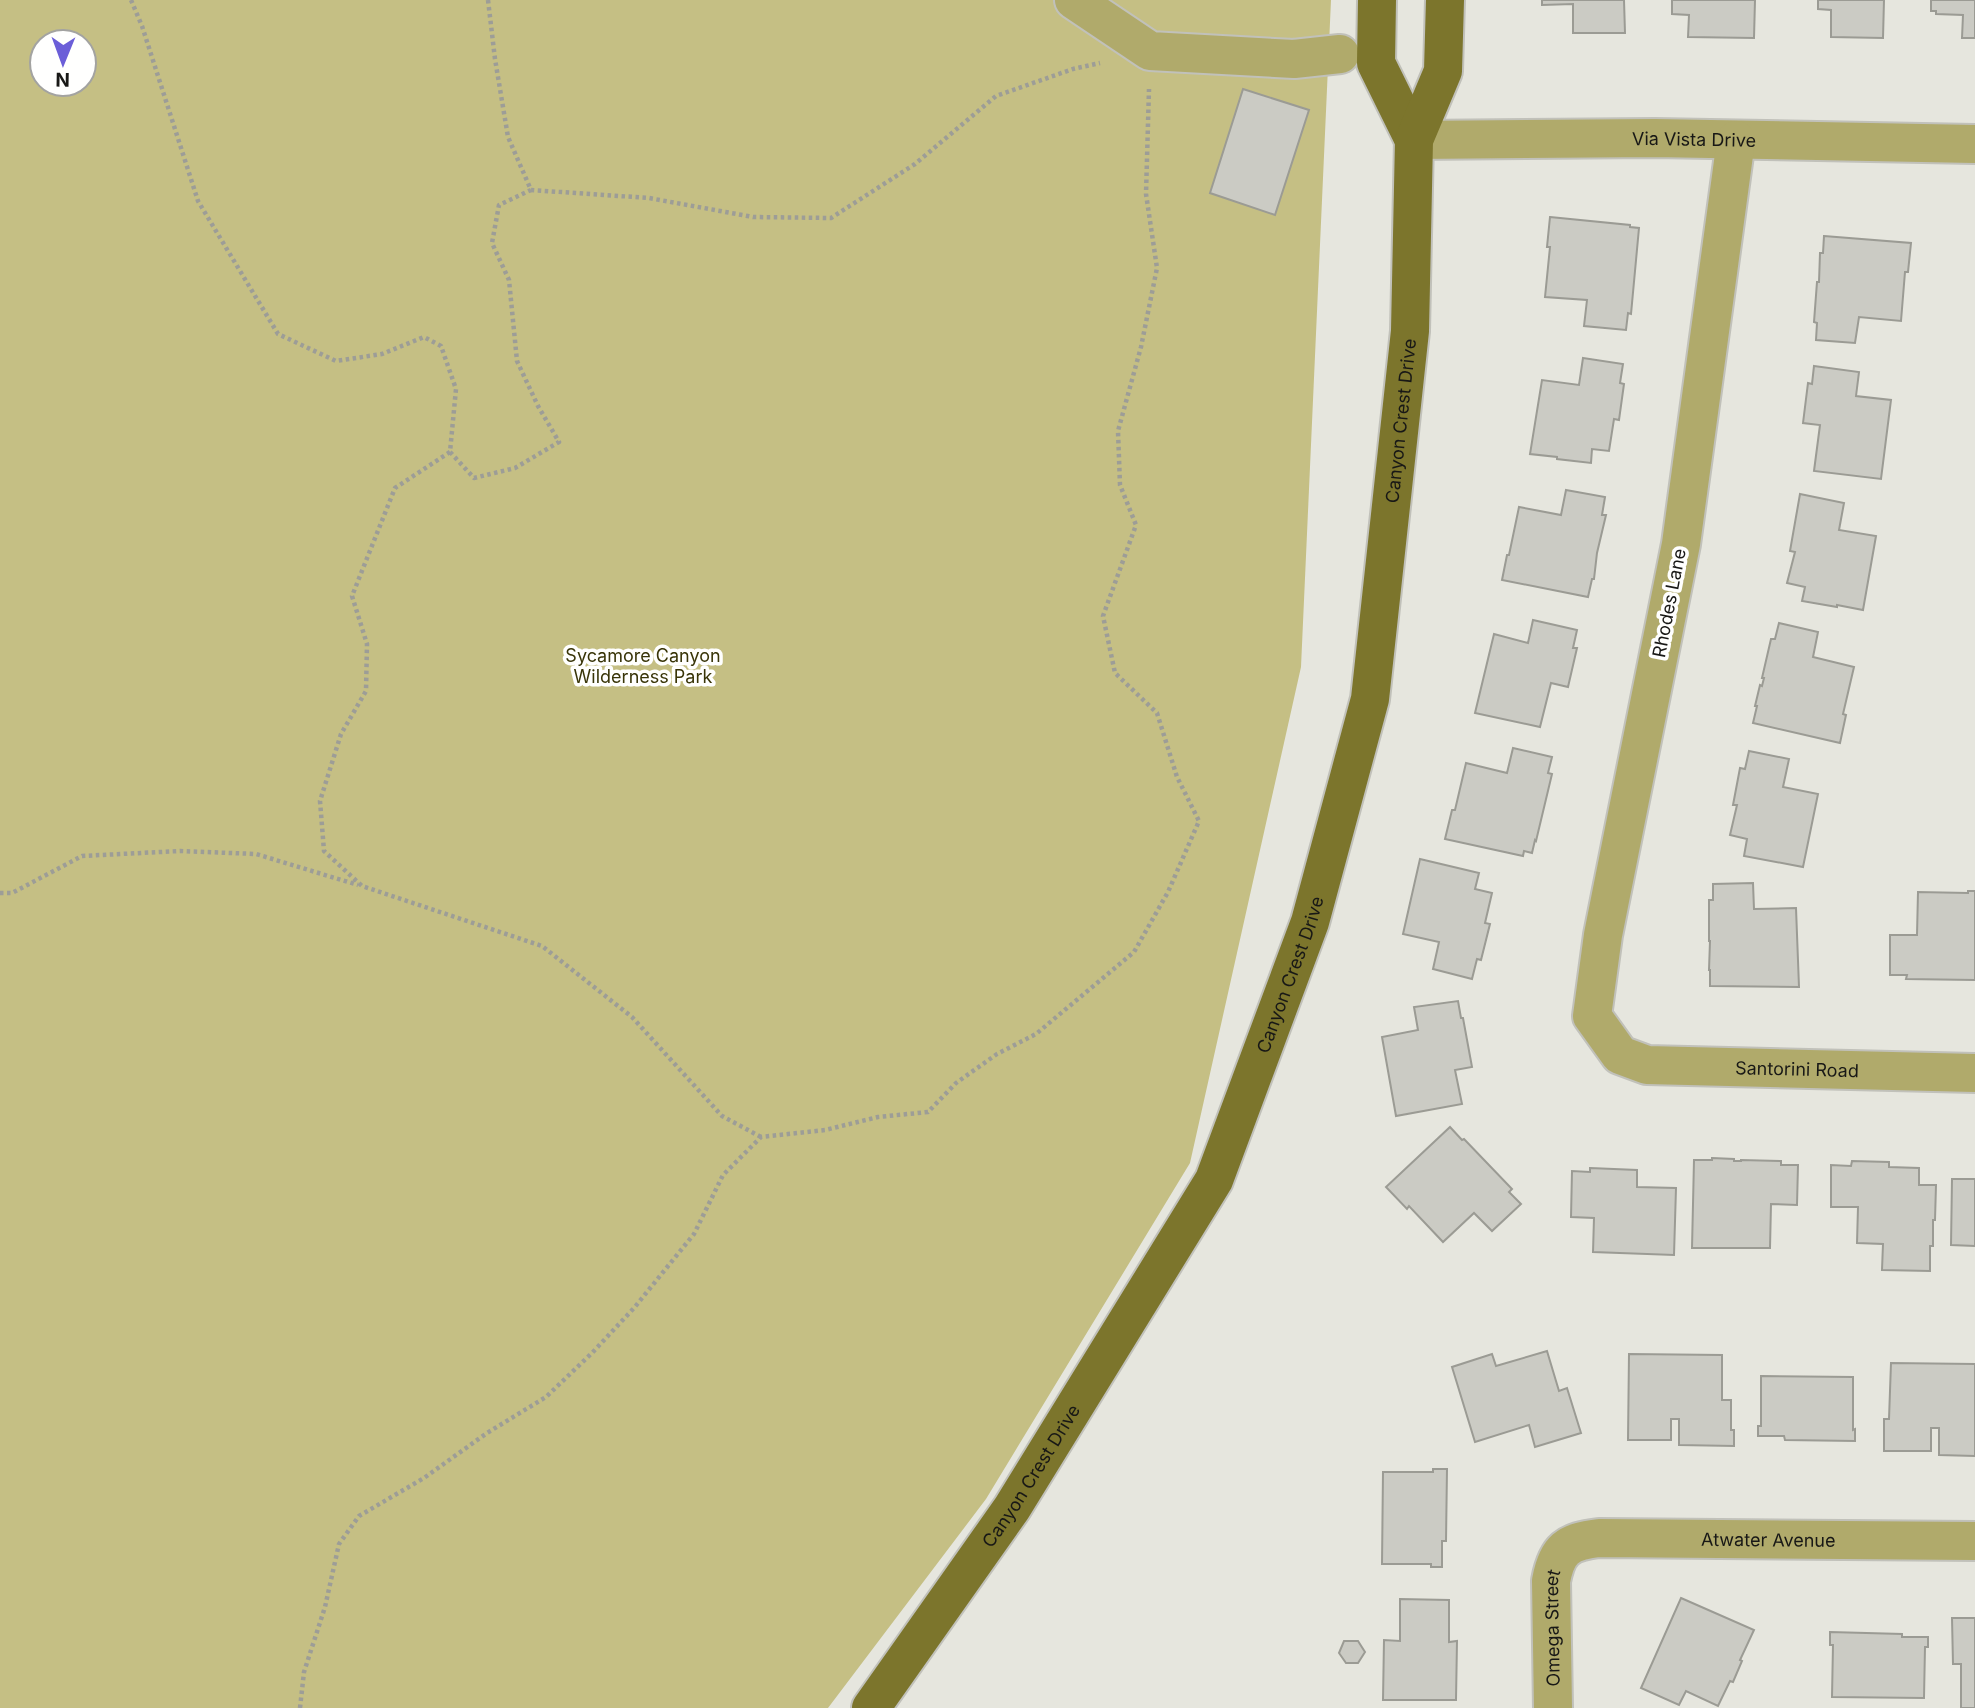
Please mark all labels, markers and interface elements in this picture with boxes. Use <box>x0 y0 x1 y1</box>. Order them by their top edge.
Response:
north arrow <box>28 28 98 98</box>
text: N <box>55 68 70 91</box>
street label: Via Vista Drive <box>1632 127 1756 150</box>
street label: Canyon Crest Drive <box>1381 338 1420 504</box>
street label: Rhodes Lane <box>1648 547 1690 659</box>
park label: Sycamore Canyon Wilderness Park <box>565 645 721 687</box>
street label: Canyon Crest Drive <box>1252 894 1327 1056</box>
street label: Santorini Road <box>1735 1057 1859 1081</box>
street label: Canyon Crest Drive <box>977 1400 1084 1551</box>
street label: Atwater Avenue <box>1701 1528 1836 1550</box>
street label: Omega Street <box>1540 1567 1564 1687</box>

